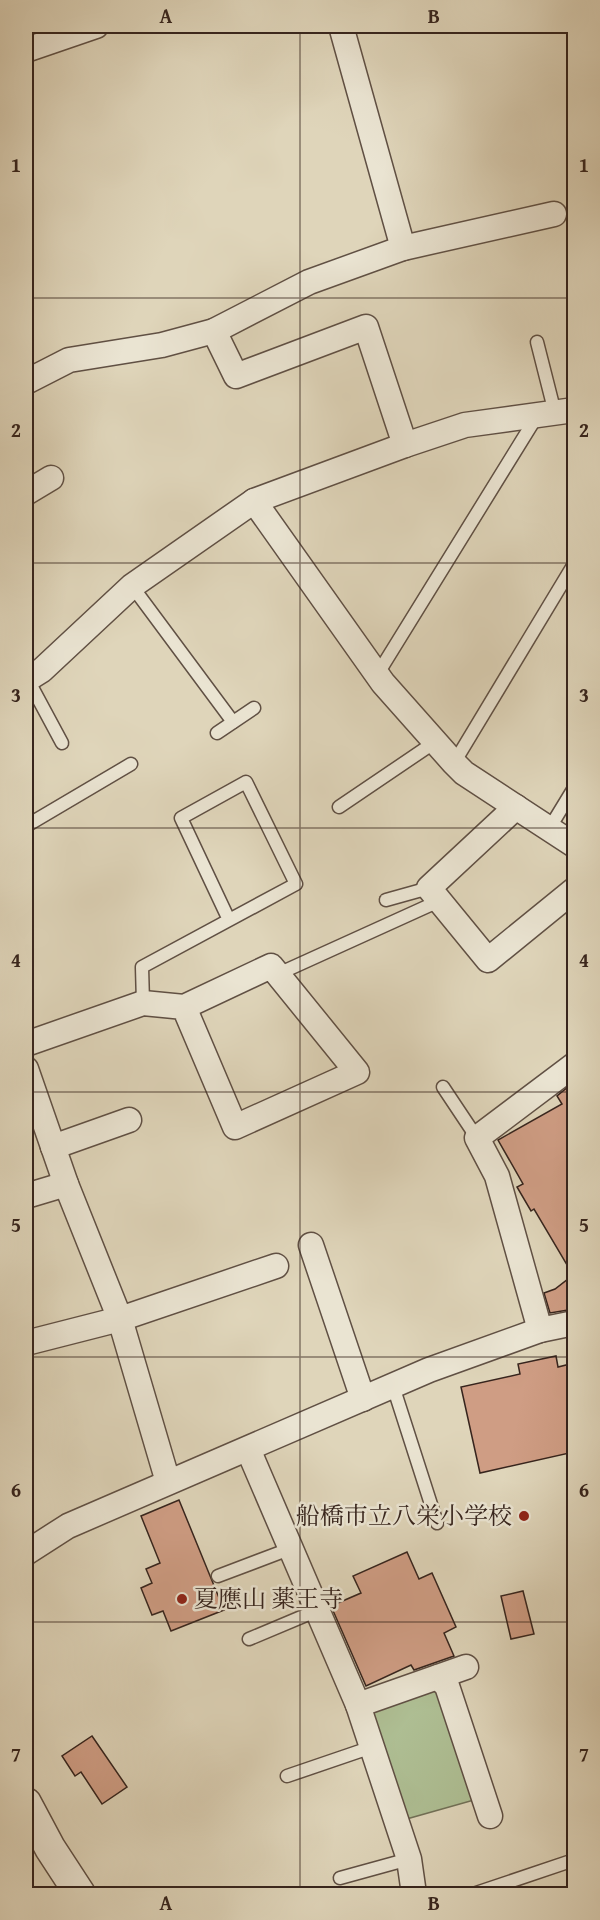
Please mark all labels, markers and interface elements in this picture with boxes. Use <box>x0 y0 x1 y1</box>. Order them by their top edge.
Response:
text: A <box>160 1 173 30</box>
text: B <box>428 1 440 30</box>
text: 1 <box>11 150 21 179</box>
text: 1 <box>579 150 589 179</box>
text: 2 <box>11 415 21 444</box>
text: 2 <box>579 415 589 444</box>
text: 3 <box>11 680 21 709</box>
text: 3 <box>579 680 589 709</box>
text: 4 <box>11 945 21 974</box>
text: 4 <box>579 945 589 974</box>
text: 5 <box>11 1210 21 1239</box>
text: 5 <box>579 1210 589 1239</box>
text: 6 <box>11 1475 21 1504</box>
text: 6 <box>579 1475 589 1504</box>
place label: 船橋市立八栄小学校 <box>296 1498 512 1533</box>
marker: 船橋市立八栄小学校 <box>517 1509 531 1523</box>
place label: 夏應山 薬王寺 <box>194 1581 343 1616</box>
marker: 夏應山 薬王寺 <box>175 1592 189 1606</box>
text: 7 <box>11 1739 21 1768</box>
text: 7 <box>579 1739 589 1768</box>
text: A <box>160 1888 173 1917</box>
text: B <box>428 1888 440 1917</box>

